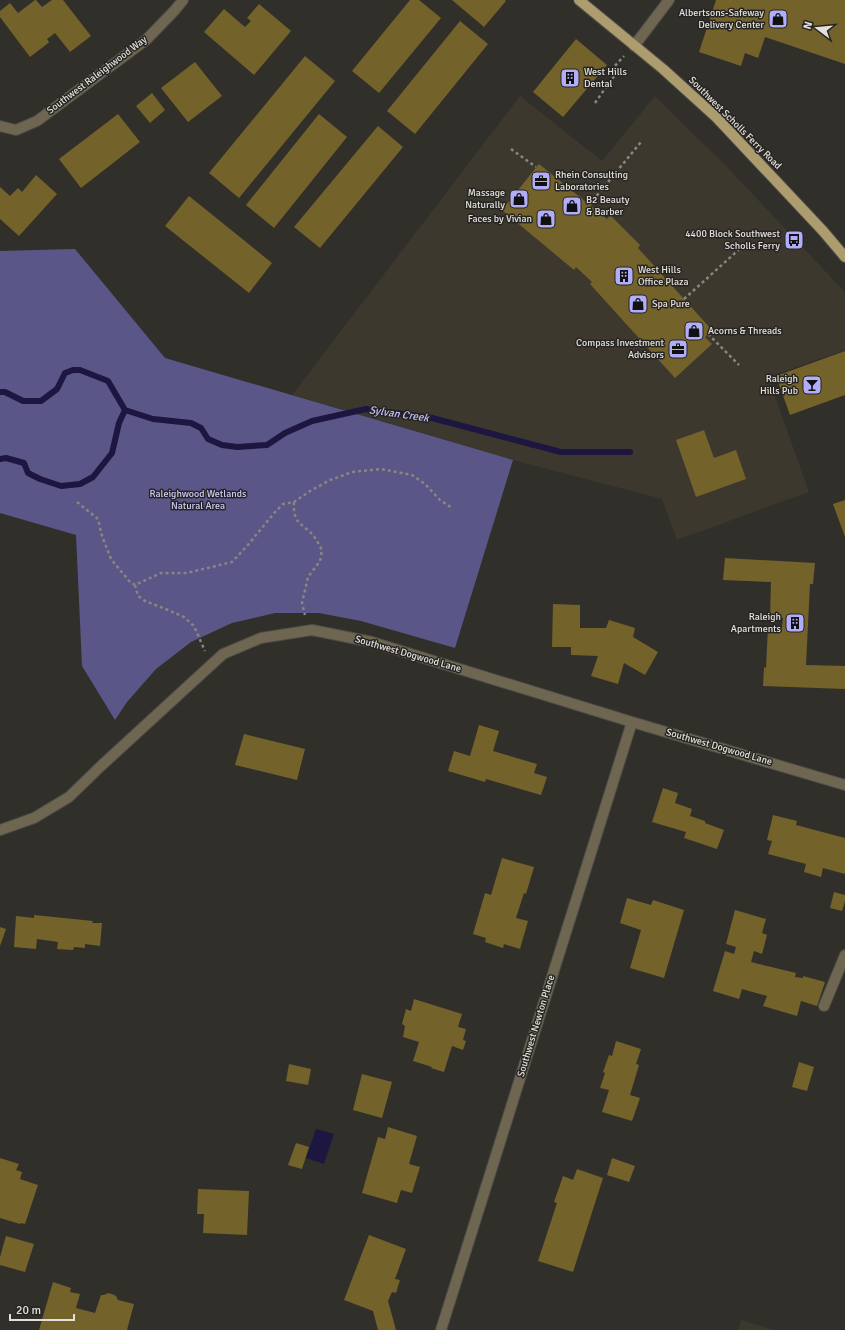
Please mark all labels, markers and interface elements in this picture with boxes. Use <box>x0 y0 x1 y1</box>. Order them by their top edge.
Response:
place label: Albertsons-Safeway Delivery Center <box>679 7 764 31</box>
shop icon: Albertsons-Safeway Delivery Center <box>767 8 789 30</box>
north arrow <box>797 8 837 48</box>
text: N <box>801 20 815 31</box>
street label: Southwest Raleighwood Way <box>45 33 150 117</box>
place label: West Hills Dental <box>584 66 627 90</box>
building icon: West Hills Dental <box>559 67 581 89</box>
street label: Southwest Scholls Ferry Road <box>686 74 784 172</box>
place label: Rhein Consulting Laboratories <box>555 169 628 193</box>
office icon: Rhein Consulting Laboratories <box>530 170 552 192</box>
place label: Massage Naturally <box>465 187 505 211</box>
shop icon: Massage Naturally <box>508 188 530 210</box>
place label: B2 Beauty & Barber <box>586 194 630 218</box>
shop icon: B2 Beauty & Barber <box>561 195 583 217</box>
shop icon: Faces by Vivian <box>535 208 557 230</box>
place label: Faces by Vivian <box>468 213 532 225</box>
place label: 4400 Block Southwest Scholls Ferry <box>685 228 780 252</box>
bus stop icon: 4400 Block Southwest Scholls Ferry <box>783 229 805 251</box>
place label: West Hills Office Plaza <box>638 264 689 288</box>
building icon: West Hills Office Plaza <box>613 265 635 287</box>
shop icon: Spa Pure <box>627 293 649 315</box>
place label: Spa Pure <box>652 298 690 310</box>
shop icon: Acorns & Threads <box>683 320 705 342</box>
place label: Acorns & Threads <box>708 325 782 337</box>
place label: Compass Investment Advisors <box>576 337 665 361</box>
office icon: Compass Investment Advisors <box>667 338 689 360</box>
place label: Raleigh Hills Pub <box>760 373 798 397</box>
bar icon: Raleigh Hills Pub <box>801 374 823 396</box>
water label: Sylvan Creek <box>368 403 431 425</box>
park label: Raleighwood Wetlands Natural Area <box>150 488 247 512</box>
place label: Raleigh Apartments <box>731 611 782 635</box>
building icon: Raleigh Apartments <box>784 612 806 634</box>
street label: Southwest Dogwood Lane <box>354 633 462 675</box>
street label: Southwest Dogwood Lane <box>665 726 773 768</box>
street label: Southwest Newton Place <box>515 974 557 1078</box>
scale bar <box>10 1296 74 1322</box>
text: 20 m <box>16 1303 41 1318</box>

